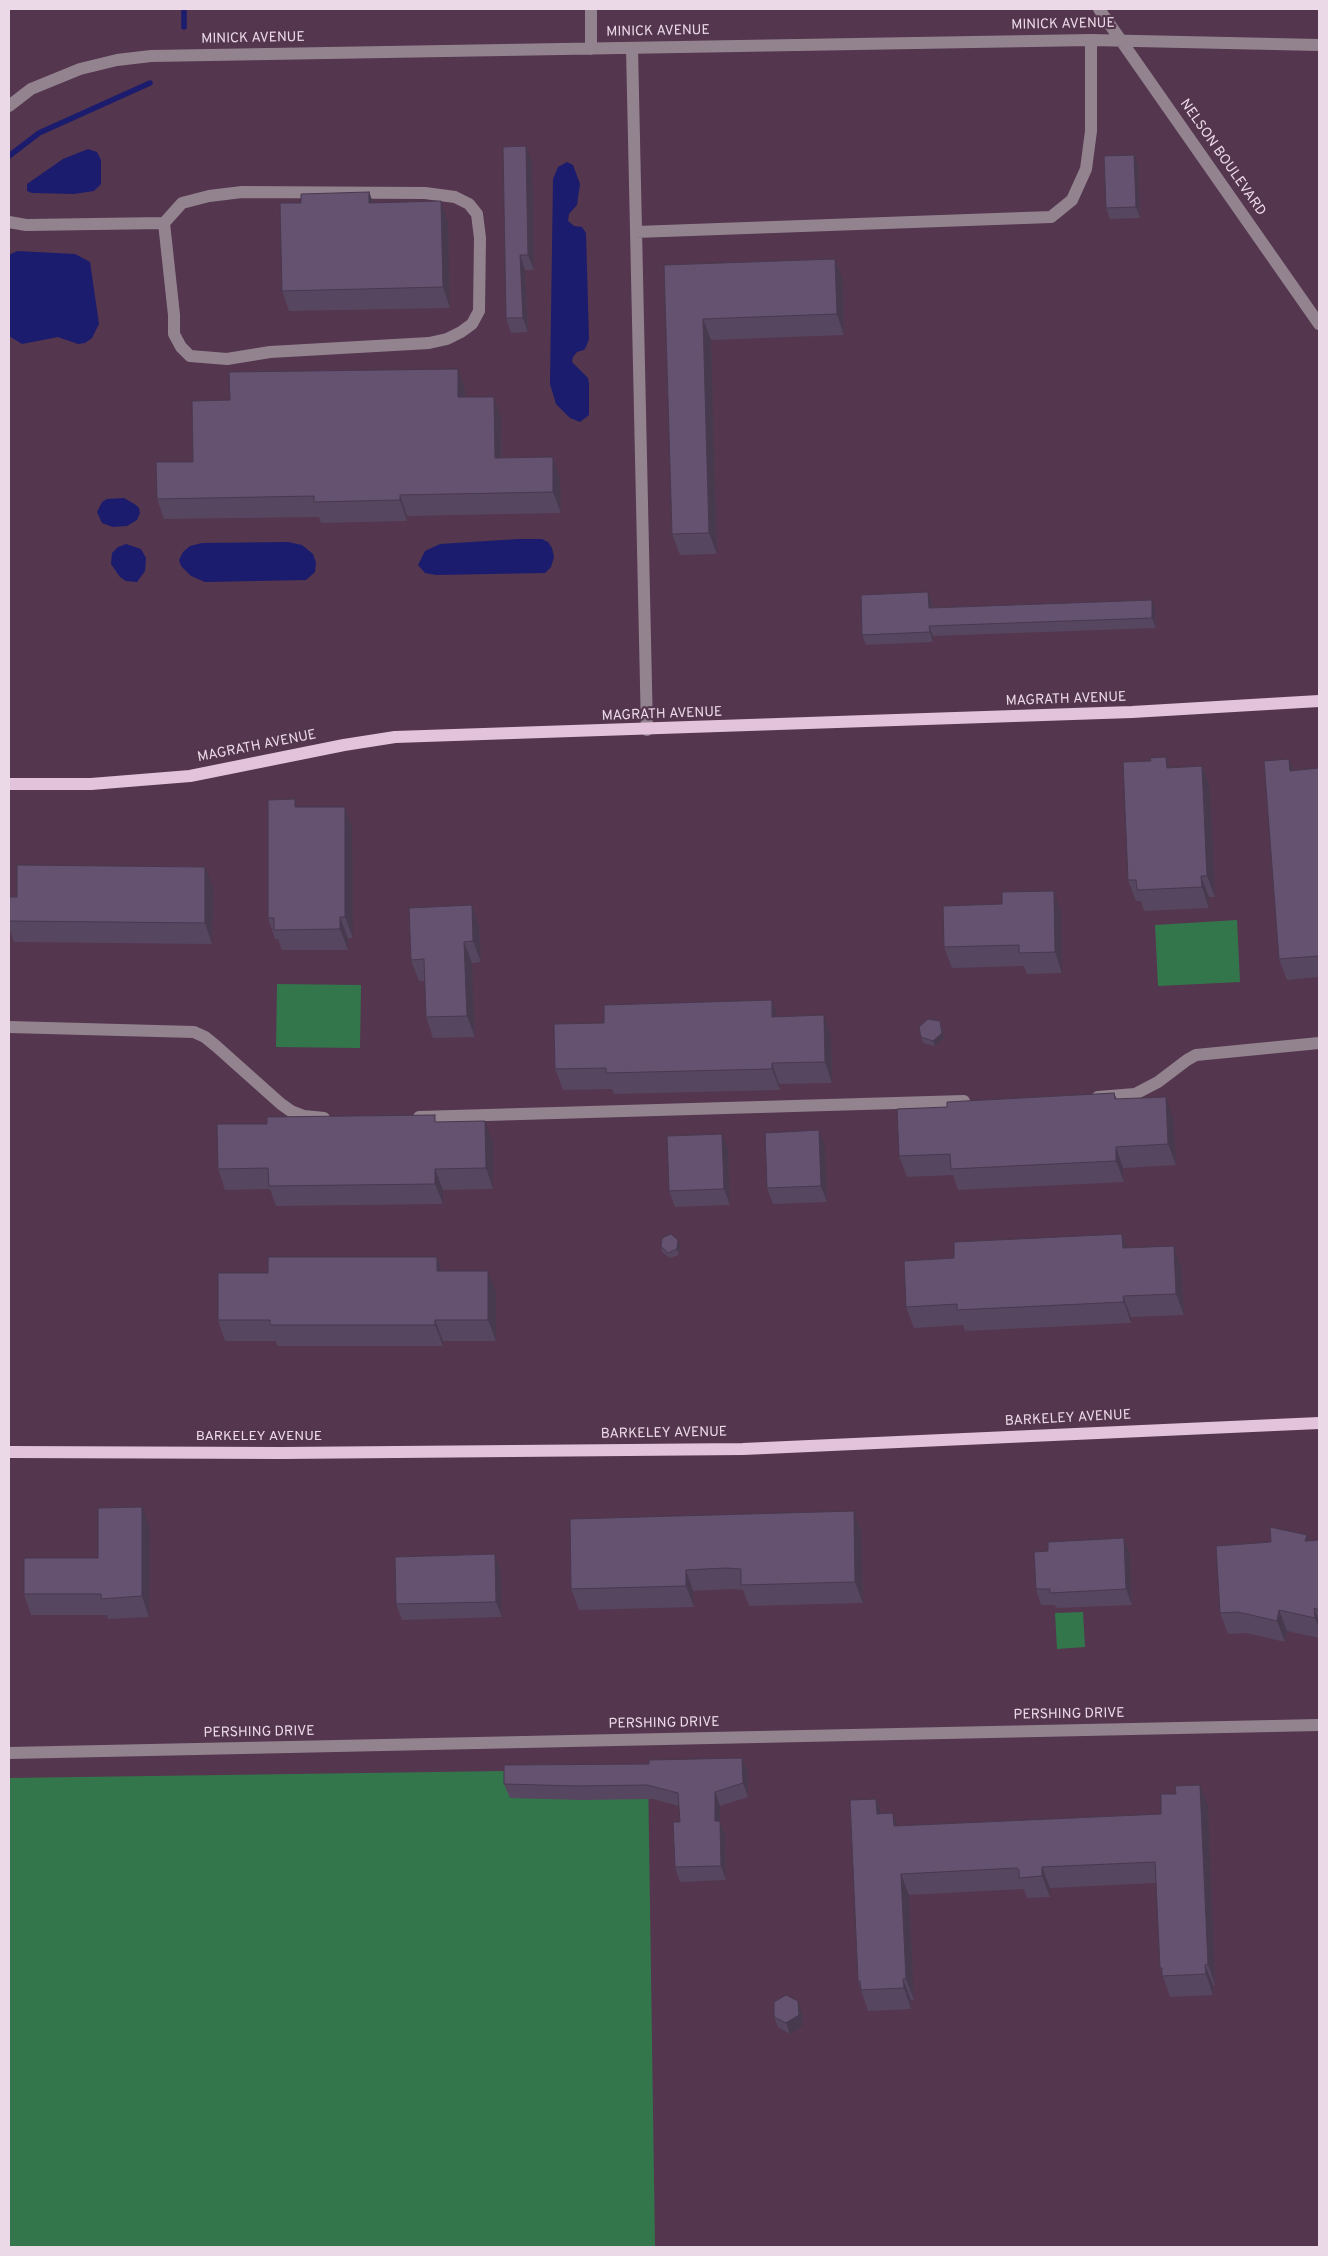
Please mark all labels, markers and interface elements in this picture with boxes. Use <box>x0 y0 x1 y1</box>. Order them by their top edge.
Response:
street label: MINICK AVENUE <box>1011 16 1115 34</box>
street label: MINICK AVENUE <box>606 23 710 41</box>
street label: MINICK AVENUE <box>201 30 305 48</box>
street label: NELSON BOULEVARD <box>1175 96 1269 220</box>
street label: MAGRATH AVENUE <box>1005 689 1127 711</box>
street label: MAGRATH AVENUE <box>601 704 723 726</box>
street label: MAGRATH AVENUE <box>196 727 318 767</box>
street label: BARKELEY AVENUE <box>1004 1407 1132 1431</box>
street label: BARKELEY AVENUE <box>601 1424 727 1444</box>
street label: BARKELEY AVENUE <box>196 1429 322 1445</box>
street label: PERSHING DRIVE <box>1013 1706 1125 1724</box>
street label: PERSHING DRIVE <box>608 1715 720 1733</box>
street label: PERSHING DRIVE <box>203 1724 315 1742</box>

